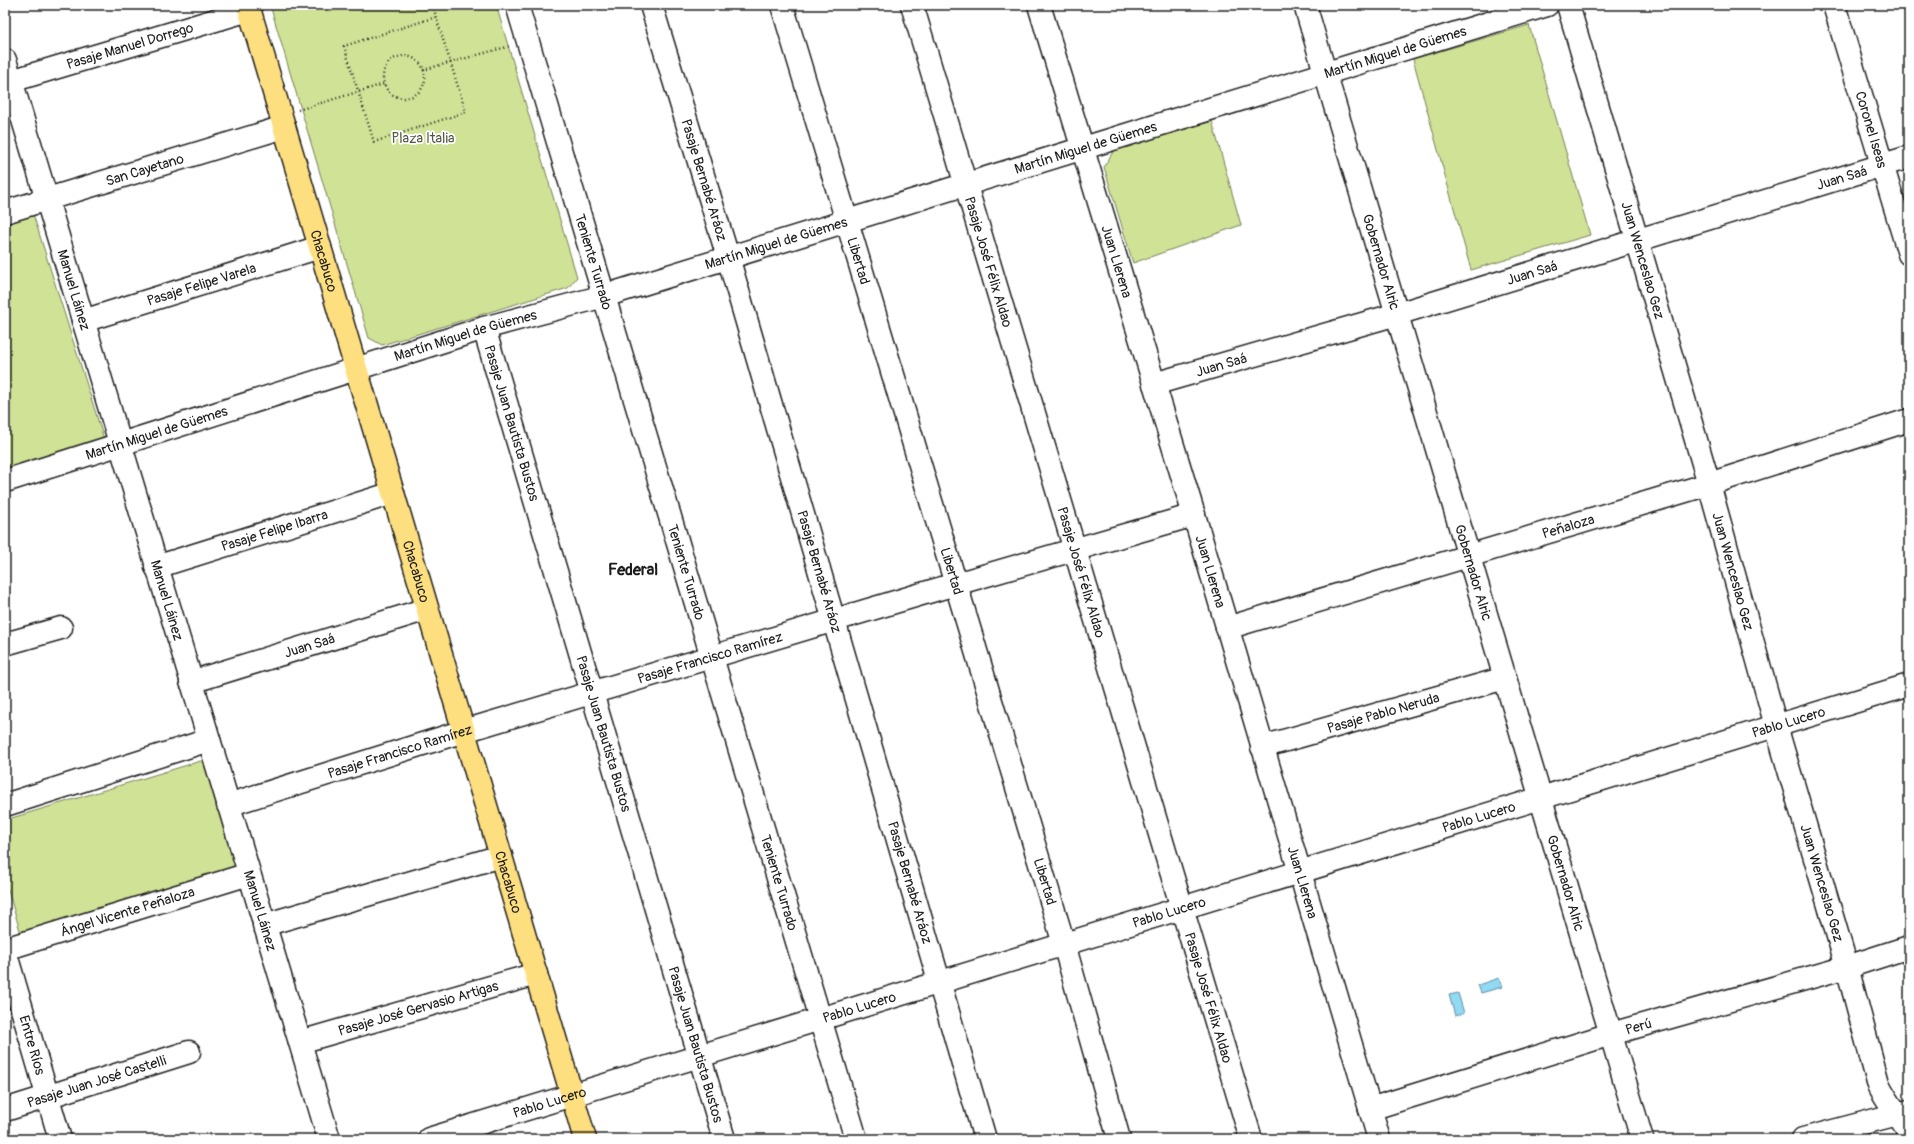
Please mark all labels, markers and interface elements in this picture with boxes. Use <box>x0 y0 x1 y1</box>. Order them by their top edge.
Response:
street label: Pasaje Manuel Dorrego <box>64 19 196 73</box>
street label: Martín Miguel de Güemes <box>1322 22 1469 82</box>
street label: Coronel Iseas <box>1851 89 1891 171</box>
street label: Pasaje Bernabé Aráoz <box>677 117 731 243</box>
street label: Martín Miguel de Güemes <box>1012 118 1160 178</box>
park label: Plaza Italia <box>392 130 454 147</box>
street label: San Cayetano <box>104 150 186 190</box>
street label: Juan Saá <box>1814 162 1869 194</box>
street label: Pasaje José Félix Aldao <box>961 194 1016 330</box>
street label: Juan Wenceslao Gez <box>1617 200 1668 321</box>
street label: Teniente Turrado <box>571 212 616 312</box>
street label: Gobernador Alric <box>1359 212 1403 312</box>
street label: Martín Miguel de Güemes <box>703 213 850 273</box>
street label: Juan Llerena <box>1097 223 1135 300</box>
street label: Chacabuco <box>306 228 341 295</box>
street label: Libertad <box>843 235 873 287</box>
street label: Manuel Láinez <box>53 248 94 332</box>
street label: Juan Saá <box>1505 257 1559 289</box>
street label: Pasaje Felipe Varela <box>145 260 258 310</box>
street label: Martín Miguel de Güemes <box>392 306 539 365</box>
street label: Pasaje Juan Bautista Bustos <box>480 343 543 504</box>
street label: Juan Saá <box>1194 350 1249 380</box>
street label: Martín Miguel de Güemes <box>84 402 230 464</box>
street label: Pasaje José Félix Aldao <box>1053 505 1109 640</box>
street label: Pasaje Felipe Ibarra <box>219 506 330 555</box>
street label: Pasaje Bernabé Aráoz <box>793 508 845 635</box>
street label: Peñaloza <box>1540 511 1597 542</box>
street label: Juan Wenceslao Gez <box>1708 511 1757 632</box>
street label: Teniente Turrado <box>664 522 709 623</box>
street label: Gobernador Alric <box>1451 523 1495 623</box>
street label: Juan Llerena <box>1192 533 1229 610</box>
street label: Chacabuco <box>399 539 433 605</box>
street label: Libertad <box>936 546 967 597</box>
street label: Manuel Láinez <box>147 558 187 643</box>
district label: Federal <box>608 560 658 580</box>
street label: Pasaje Francisco Ramírez <box>635 628 785 688</box>
street label: Juan Saá <box>282 630 337 662</box>
street label: Pasaje Juan Bautista Bustos <box>572 654 635 815</box>
street label: Pasaje Pablo Neruda <box>1325 689 1441 737</box>
street label: Pablo Lucero <box>1750 703 1828 742</box>
street label: Pasaje Francisco Ramírez <box>325 721 474 782</box>
street label: Pablo Lucero <box>1440 798 1518 837</box>
street label: Pasaje Bernabé Aráoz <box>884 819 936 946</box>
street label: Juan Wenceslao Gez <box>1796 822 1847 944</box>
street label: Teniente Turrado <box>757 833 801 933</box>
street label: Gobernador Alric <box>1543 833 1588 933</box>
street label: Juan Llerena <box>1284 844 1321 921</box>
street label: Chacabuco <box>491 849 526 916</box>
street label: Libertad <box>1030 856 1060 907</box>
street label: Manuel Láinez <box>240 868 280 953</box>
street label: Ángel Vicente Peñaloza <box>58 883 197 941</box>
street label: Pablo Lucero <box>1130 893 1208 932</box>
street label: Pasaje José Félix Aldao <box>1181 930 1236 1066</box>
street label: Pasaje Juan Bautista Bustos <box>664 964 727 1125</box>
street label: Pasaje José Gervasio Artigas <box>336 977 501 1040</box>
street label: Pablo Lucero <box>821 988 898 1027</box>
street label: Entre Ríos <box>15 1013 49 1078</box>
street label: Perú <box>1623 1015 1654 1039</box>
street label: Pasaje Juan José Castelli <box>25 1052 169 1111</box>
street label: Pablo Lucero <box>511 1083 589 1122</box>

